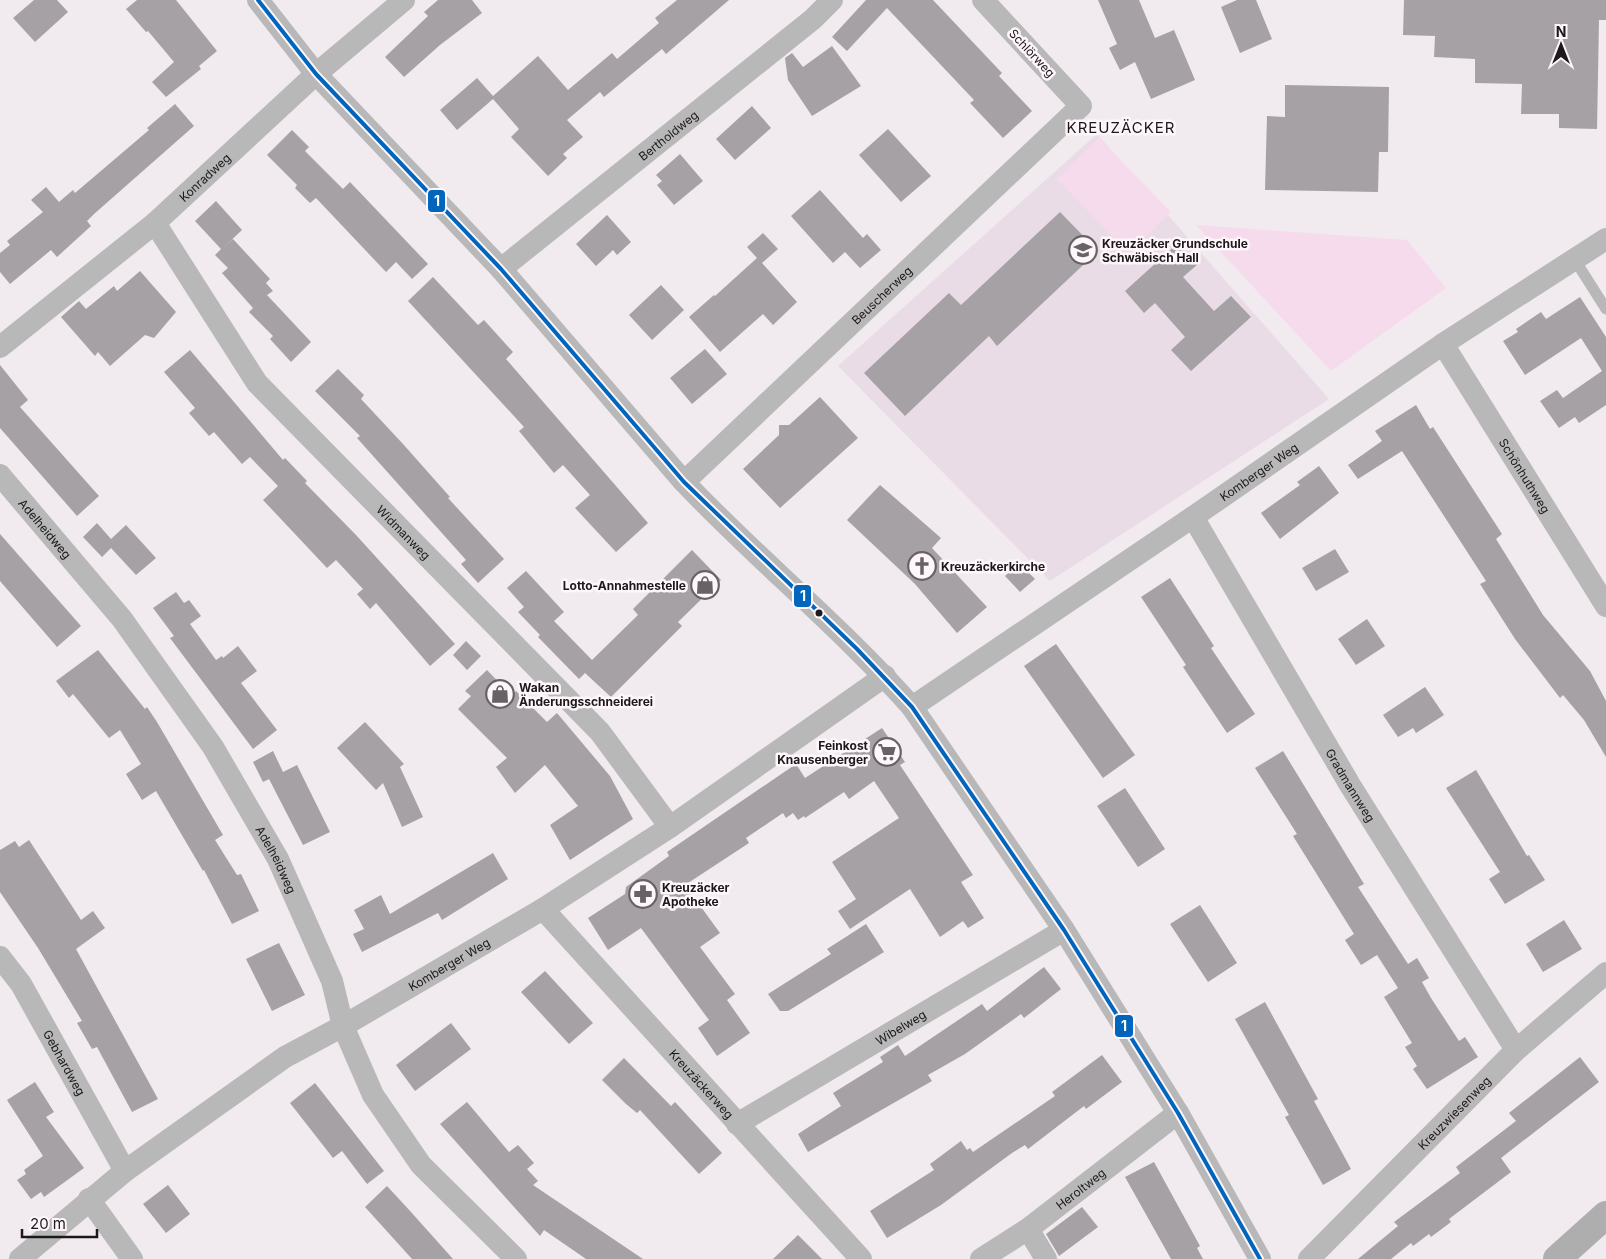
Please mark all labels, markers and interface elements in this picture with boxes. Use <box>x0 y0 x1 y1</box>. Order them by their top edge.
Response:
north arrow <box>1536 20 1586 70</box>
text: N <box>1556 23 1566 40</box>
street label: Schlörweg <box>1006 26 1058 80</box>
street label: Bertholdweg <box>635 107 701 164</box>
district label: KREUZÄCKER <box>1067 118 1175 137</box>
street label: Konradweg <box>176 150 233 205</box>
line badge: 1 <box>427 189 446 213</box>
text: 1 <box>434 192 440 209</box>
school or university icon: Kreuzäcker Grundschule Schwäbisch Hall <box>1068 235 1098 265</box>
place label: Kreuzäcker Grundschule Schwäbisch Hall <box>1102 236 1248 265</box>
street label: Beuscherweg <box>848 263 915 327</box>
street label: Schönhuthweg <box>1496 435 1554 516</box>
street label: Komberger Weg <box>1217 439 1301 504</box>
street label: Adelheidweg <box>16 495 75 561</box>
street label: Widmanweg <box>374 502 434 563</box>
church icon: Kreuzäckerkirche <box>907 551 937 581</box>
place label: Kreuzäckerkirche <box>941 559 1045 574</box>
shop icon: Lotto-Annahmestelle <box>690 570 720 600</box>
place label: Lotto-Annahmestelle <box>563 578 686 593</box>
line badge: 1 <box>793 584 812 608</box>
text: 1 <box>800 587 806 604</box>
unlabelled marker <box>814 608 824 618</box>
shop icon: Wakan Änderungsschneiderei <box>485 679 515 709</box>
place label: Wakan Änderungsschneiderei <box>519 680 653 709</box>
supermarket icon: Feinkost Knausenberger <box>872 737 902 767</box>
place label: Feinkost Knausenberger <box>777 738 869 767</box>
street label: Gradmannweg <box>1323 746 1379 824</box>
street label: Adelheidweg <box>253 823 300 896</box>
pharmacy icon: Kreuzäcker Apotheke <box>628 879 658 909</box>
place label: Kreuzäcker Apotheke <box>662 880 730 909</box>
street label: Komberger Weg <box>406 934 492 994</box>
street label: Wibelweg <box>873 1006 928 1048</box>
line badge: 1 <box>1114 1014 1134 1038</box>
text: 1 <box>1121 1017 1127 1034</box>
street label: Gebhardweg <box>40 1027 89 1098</box>
street label: Kreuzäckerweg <box>666 1046 737 1122</box>
street label: Kreuzwiesenweg <box>1414 1073 1494 1152</box>
street label: Heroltweg <box>1053 1165 1108 1212</box>
scale bar <box>22 1206 98 1238</box>
text: 20 m <box>30 1214 66 1233</box>

